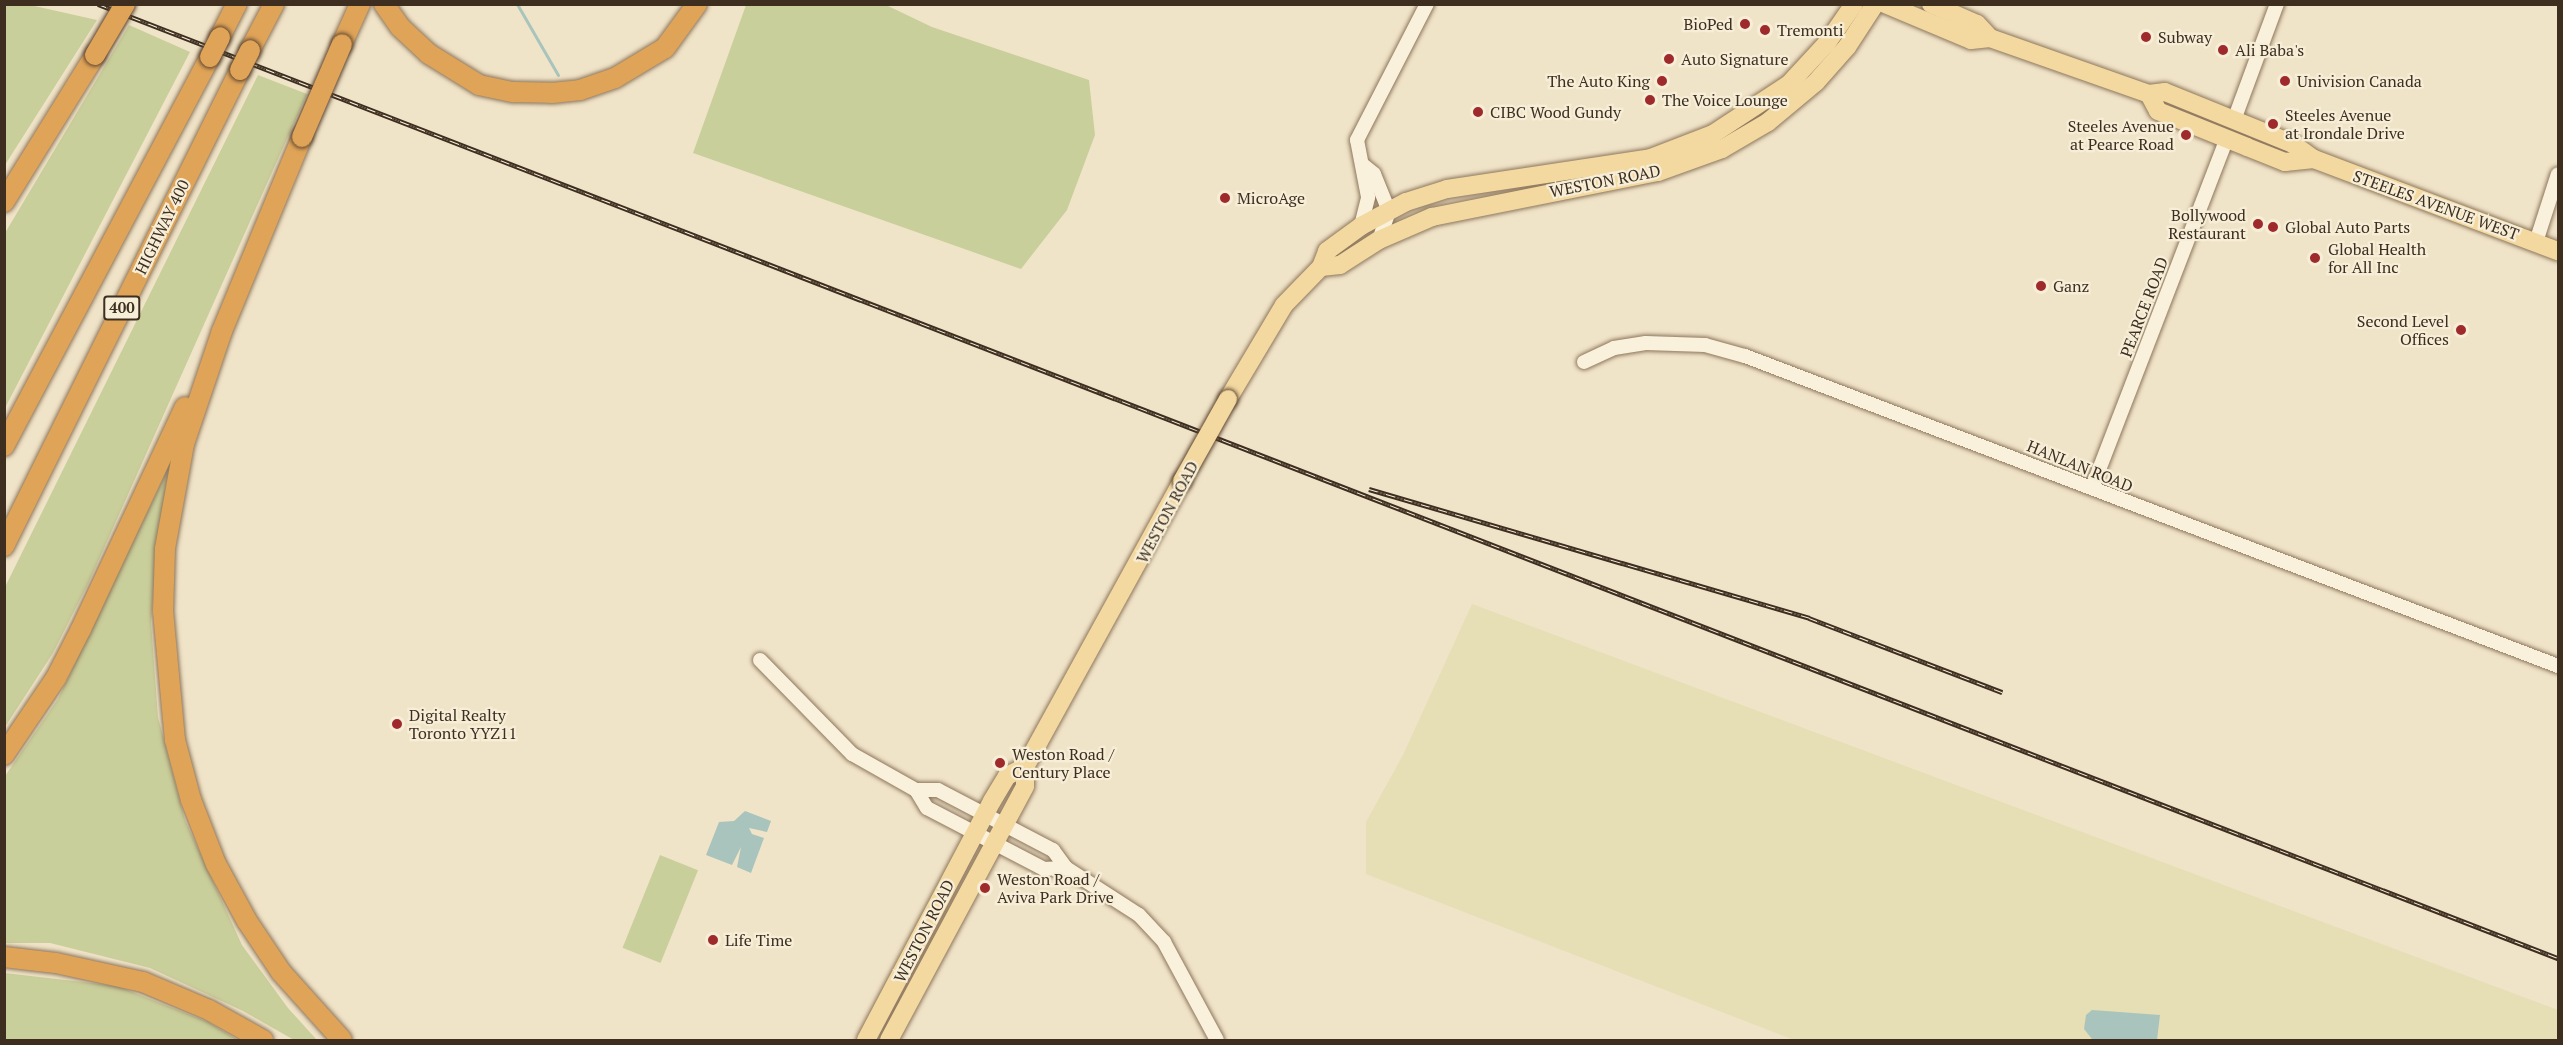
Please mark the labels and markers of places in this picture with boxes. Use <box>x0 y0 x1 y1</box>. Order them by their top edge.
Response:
place label: BioPed <box>1684 14 1733 34</box>
marker: BioPed <box>1738 17 1752 31</box>
place label: Tremonti <box>1777 20 1844 40</box>
marker: Tremonti <box>1758 23 1772 37</box>
place label: Subway <box>2158 27 2212 47</box>
marker: Subway <box>2139 30 2153 44</box>
place label: Ali Baba's <box>2235 40 2304 60</box>
marker: Ali Baba's <box>2216 43 2230 57</box>
place label: Auto Signature <box>1681 49 1788 69</box>
marker: Auto Signature <box>1662 52 1676 66</box>
place label: The Auto King <box>1547 71 1650 91</box>
place label: Univision Canada <box>2297 71 2422 91</box>
marker: The Auto King <box>1655 74 1669 88</box>
marker: Univision Canada <box>2278 74 2292 88</box>
place label: The Voice Lounge <box>1662 90 1788 110</box>
marker: The Voice Lounge <box>1643 93 1657 107</box>
place label: CIBC Wood Gundy <box>1490 102 1621 122</box>
marker: CIBC Wood Gundy <box>1471 105 1485 119</box>
place label: Steeles Avenue at Irondale Drive <box>2285 105 2405 143</box>
place label: Steeles Avenue at Pearce Road <box>2067 116 2174 154</box>
marker: Steeles Avenue at Irondale Drive <box>2266 117 2280 131</box>
marker: Steeles Avenue at Pearce Road <box>2179 128 2193 142</box>
place label: MicroAge <box>1237 188 1305 208</box>
marker: MicroAge <box>1218 191 1232 205</box>
place label: Bollywood Restaurant <box>2168 205 2246 243</box>
marker: Bollywood Restaurant <box>2251 217 2265 231</box>
place label: Global Auto Parts <box>2285 217 2411 237</box>
marker: Global Auto Parts <box>2266 220 2280 234</box>
place label: Global Health for All Inc <box>2328 239 2426 277</box>
marker: Global Health for All Inc <box>2306 249 2324 267</box>
place label: Ganz <box>2053 276 2089 296</box>
marker: Ganz <box>2034 279 2048 293</box>
place label: Second Level Offices <box>2357 311 2449 349</box>
marker: Second Level Offices <box>2454 323 2468 337</box>
place label: Digital Realty Toronto YYZ11 <box>409 705 517 743</box>
marker: Digital Realty Toronto YYZ11 <box>390 717 404 731</box>
place label: Weston Road / Century Place <box>1012 744 1114 782</box>
marker: Weston Road / Century Place <box>993 756 1007 770</box>
place label: Weston Road / Aviva Park Drive <box>997 869 1114 907</box>
marker: Weston Road / Aviva Park Drive <box>978 881 992 895</box>
place label: Life Time <box>725 930 792 950</box>
marker: Life Time <box>706 933 720 947</box>

